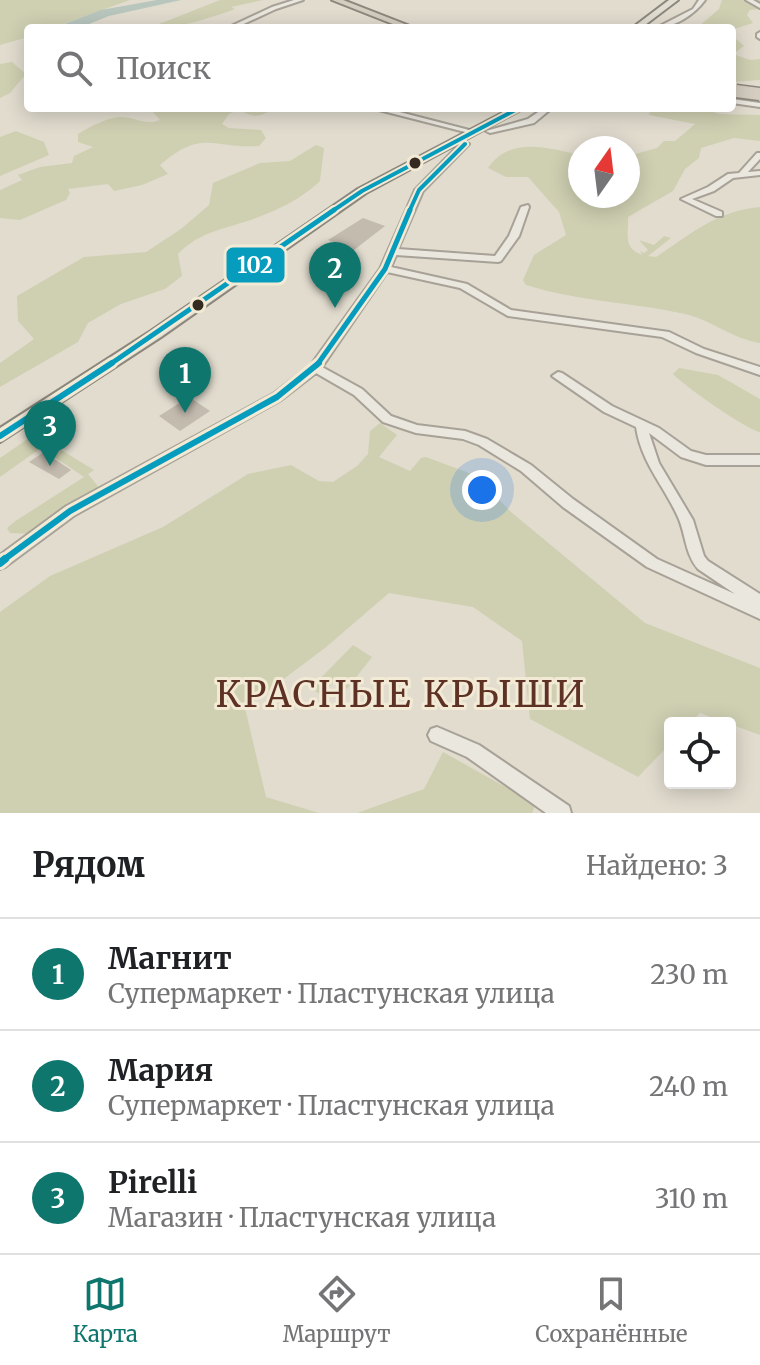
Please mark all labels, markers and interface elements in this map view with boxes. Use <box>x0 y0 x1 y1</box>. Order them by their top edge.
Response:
search box <box>24 24 736 112</box>
icon: search <box>52 46 96 90</box>
text: Поиск <box>116 49 211 87</box>
north arrow <box>568 136 640 208</box>
unlabelled marker <box>407 155 423 171</box>
pin: 2 <box>309 242 361 308</box>
line badge: 102 <box>225 246 286 284</box>
text: 102 <box>237 251 273 279</box>
unlabelled marker <box>190 297 206 313</box>
pin: 1 <box>159 347 211 413</box>
pin: 3 <box>24 400 76 466</box>
your location <box>462 470 502 510</box>
district label: КРАСНЫЕ КРЫШИ <box>216 672 586 717</box>
map controls <box>664 717 736 789</box>
button: locate <box>664 717 736 789</box>
text: Рядом <box>32 844 145 886</box>
text: Найдено: 3 <box>586 849 728 882</box>
text: Магнит <box>108 939 232 977</box>
text: 1 <box>52 958 64 991</box>
text: 230 m <box>650 958 728 991</box>
text: Супермаркет · Пластунская улица <box>108 977 555 1010</box>
text: Мария <box>108 1051 213 1089</box>
text: 2 <box>50 1070 66 1103</box>
text: 240 m <box>649 1070 728 1103</box>
text: Супермаркет · Пластунская улица <box>108 1089 555 1122</box>
text: Pirelli <box>108 1163 197 1201</box>
text: 3 <box>51 1182 65 1215</box>
text: 310 m <box>655 1182 728 1215</box>
text: Магазин · Пластунская улица <box>108 1201 496 1234</box>
tab: Карта <box>72 1272 138 1348</box>
tab: Маршрут <box>283 1272 391 1348</box>
tab: Сохранённые <box>535 1272 688 1348</box>

